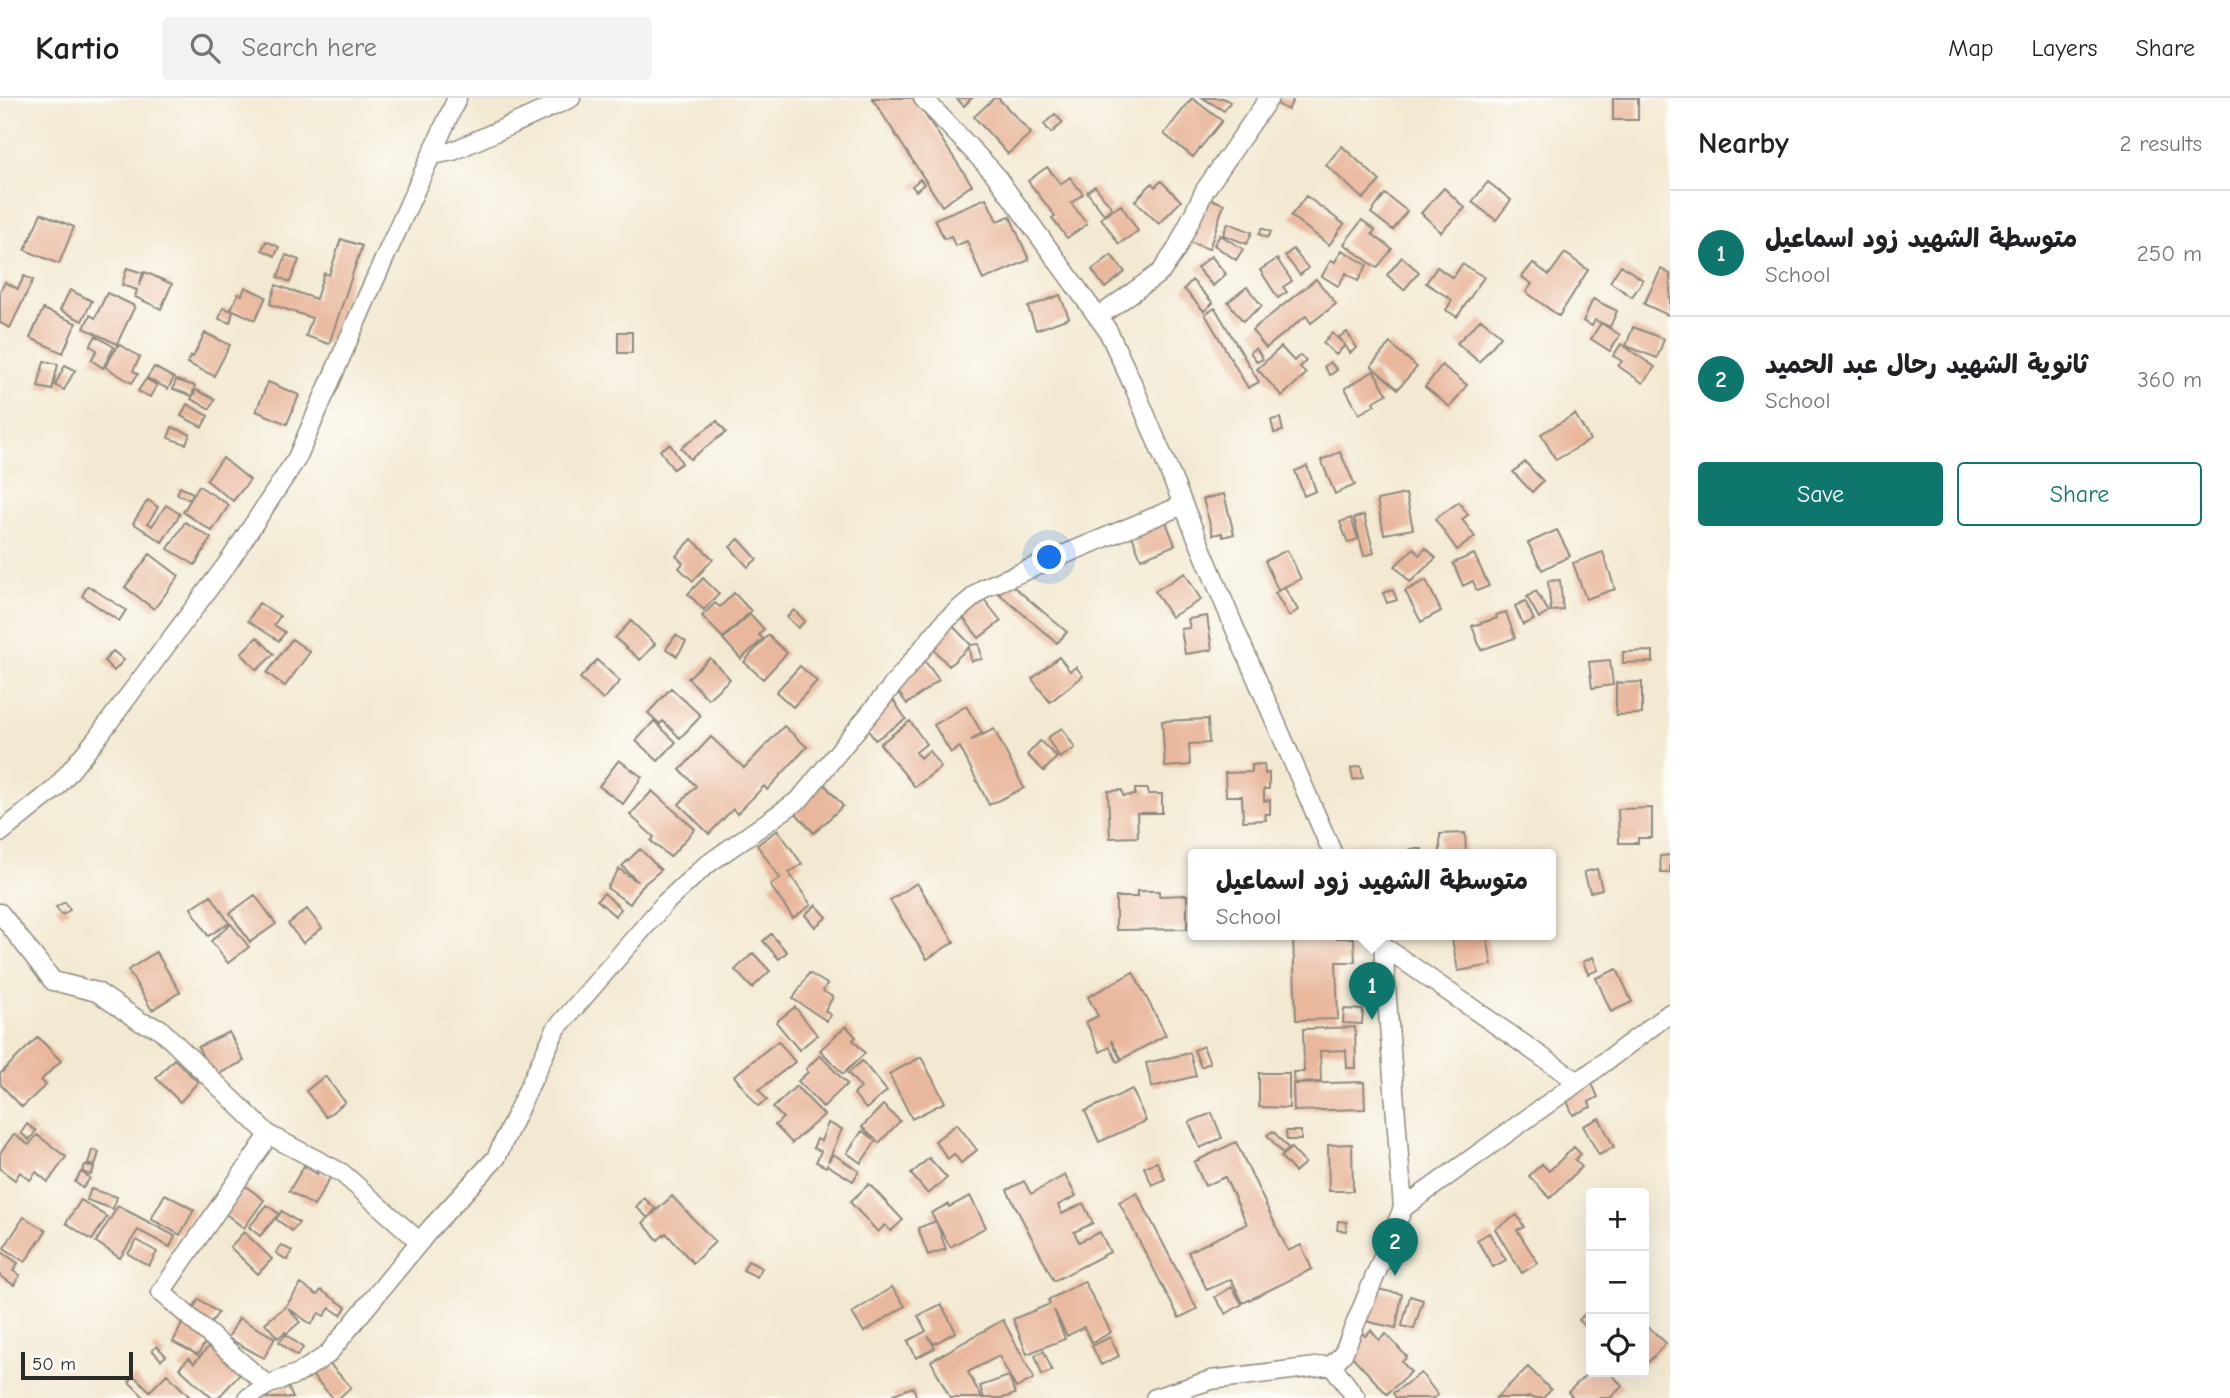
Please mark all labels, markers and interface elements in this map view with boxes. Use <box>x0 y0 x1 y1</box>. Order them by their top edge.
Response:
search box <box>162 17 652 80</box>
text: Kartio <box>35 29 120 67</box>
icon: search <box>186 29 224 67</box>
text: Search here <box>242 33 377 63</box>
text: Map <box>1948 34 1994 62</box>
text: Layers <box>2032 34 2097 62</box>
text: Share <box>2135 34 2195 62</box>
text: Nearby <box>1698 126 1789 161</box>
text: 2 results <box>2120 130 2202 157</box>
text: متوسطة الشهيد زود اسماعيل <box>1765 224 2077 254</box>
text: 1 <box>1716 240 1726 267</box>
text: 250 m <box>2137 240 2202 267</box>
text: School <box>1765 261 1830 288</box>
text: ثانوية الشهيد رحال عبد الحميد <box>1765 350 2088 380</box>
text: 2 <box>1715 366 1727 393</box>
text: 360 m <box>2137 366 2202 393</box>
text: School <box>1765 387 1830 414</box>
button: Save <box>1698 462 1943 526</box>
button: Share <box>1957 462 2202 526</box>
your location <box>1032 540 1066 574</box>
popup <box>1188 849 1556 940</box>
text: متوسطة الشهيد زود اسماعيل <box>1216 866 1528 896</box>
text: School <box>1216 903 1281 930</box>
pin: 1 <box>1349 962 1395 1020</box>
map controls <box>1586 1188 1649 1377</box>
button: + <box>1586 1188 1649 1251</box>
pin: 2 <box>1372 1218 1418 1276</box>
button: − <box>1586 1251 1649 1314</box>
button: locate <box>1586 1314 1649 1377</box>
scale bar <box>21 1349 133 1381</box>
text: 50 m <box>32 1353 76 1375</box>

